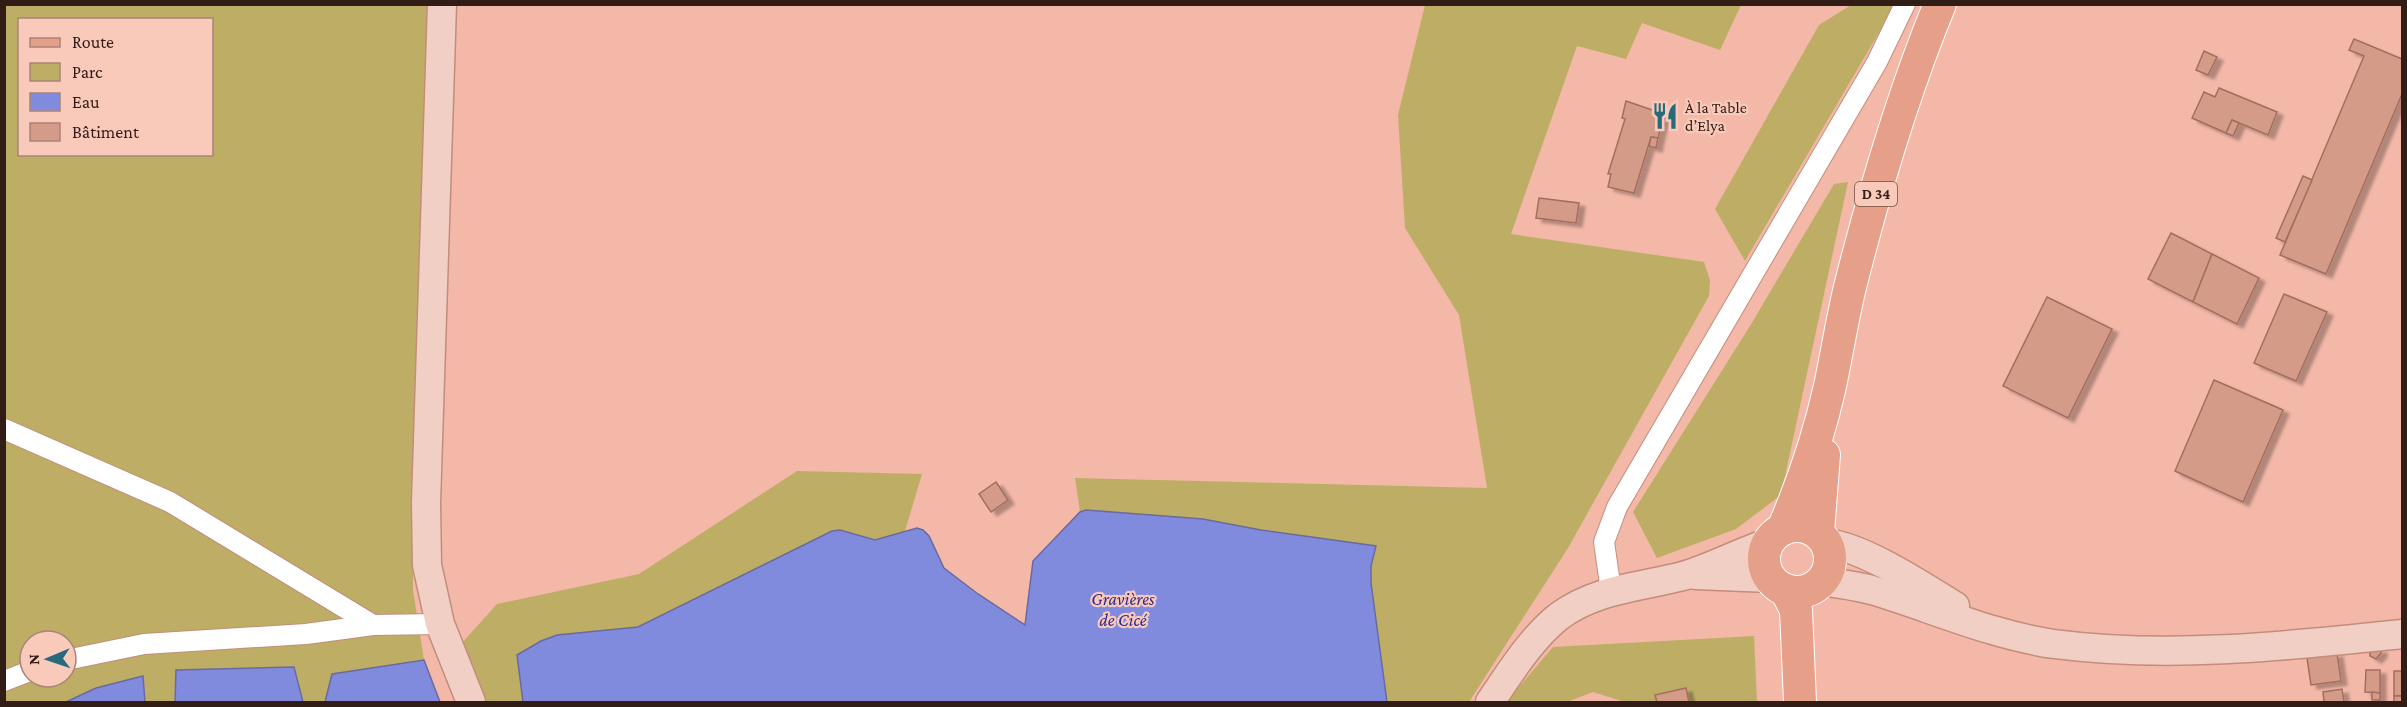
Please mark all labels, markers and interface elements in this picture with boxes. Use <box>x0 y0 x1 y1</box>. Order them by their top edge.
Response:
legend <box>18 18 213 156</box>
text: Route <box>72 32 114 52</box>
text: Parc <box>72 62 103 82</box>
text: Eau <box>72 92 100 112</box>
place label: À la Table d’Elya <box>1685 99 1747 135</box>
restaurant icon: À la Table d’Elya <box>1650 101 1680 131</box>
text: Bâtiment <box>72 122 140 142</box>
road number: D 34 <box>1855 182 1897 206</box>
water label: Gravières de Cicé <box>1091 589 1155 630</box>
north arrow <box>18 629 78 689</box>
text: N <box>25 654 42 665</box>

